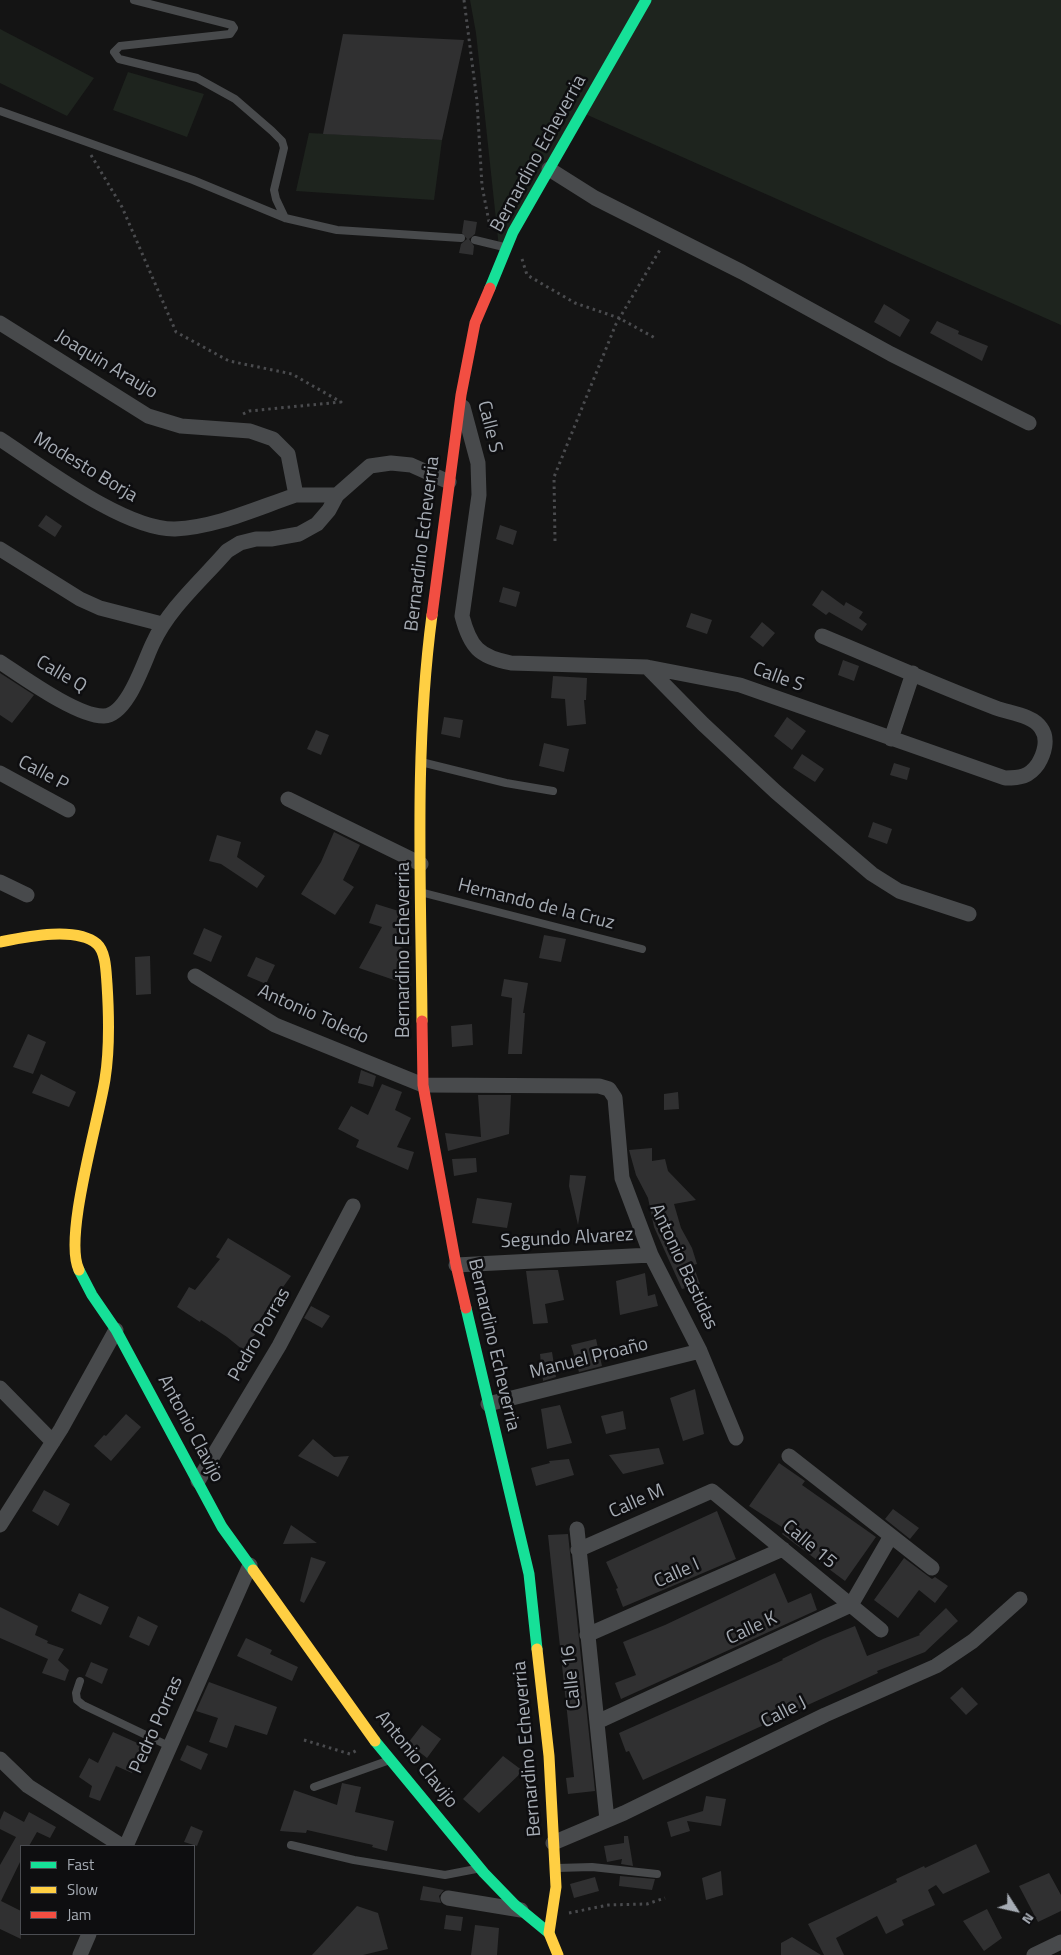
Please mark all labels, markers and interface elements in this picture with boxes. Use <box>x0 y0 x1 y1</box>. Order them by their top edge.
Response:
street label: Bernardino Echeverria <box>486 71 592 237</box>
street label: Joaquin Araujo <box>51 326 161 404</box>
street label: Calle S <box>472 399 506 455</box>
street label: Modesto Borja <box>29 428 141 508</box>
street label: Bernardino Echeverria <box>401 455 445 633</box>
street label: Calle Q <box>32 651 90 699</box>
street label: Calle S <box>749 658 807 698</box>
street label: Calle P <box>14 751 72 797</box>
street label: Bernardino Echeverria <box>393 862 415 1038</box>
street label: Hernando de la Cruz <box>455 875 617 935</box>
street label: Antonio Toledo <box>254 980 372 1050</box>
street label: Antonio Bastidas <box>644 1201 722 1333</box>
street label: Segundo Alvarez <box>500 1224 634 1254</box>
street label: Bernardino Echeverria <box>462 1257 524 1433</box>
street label: Pedro Porras <box>224 1284 296 1386</box>
street label: Manuel Proaño <box>527 1333 651 1385</box>
street label: Antonio Clavijo <box>152 1371 228 1487</box>
street label: Calle M <box>606 1480 668 1524</box>
street label: Calle 15 <box>777 1516 841 1574</box>
street label: Calle I <box>651 1554 703 1594</box>
street label: Calle K <box>723 1607 781 1651</box>
street label: Calle 16 <box>557 1644 587 1710</box>
street label: Bernardino Echeverria <box>509 1660 547 1838</box>
street label: Pedro Porras <box>125 1673 189 1777</box>
street label: Calle J <box>757 1692 811 1734</box>
street label: Antonio Clavijo <box>370 1707 462 1813</box>
legend <box>20 1845 195 1935</box>
text: Fast <box>67 1853 94 1876</box>
text: Slow <box>67 1878 98 1901</box>
north arrow <box>991 1885 1041 1935</box>
text: Jam <box>67 1903 91 1926</box>
text: N <box>1017 1909 1040 1929</box>

